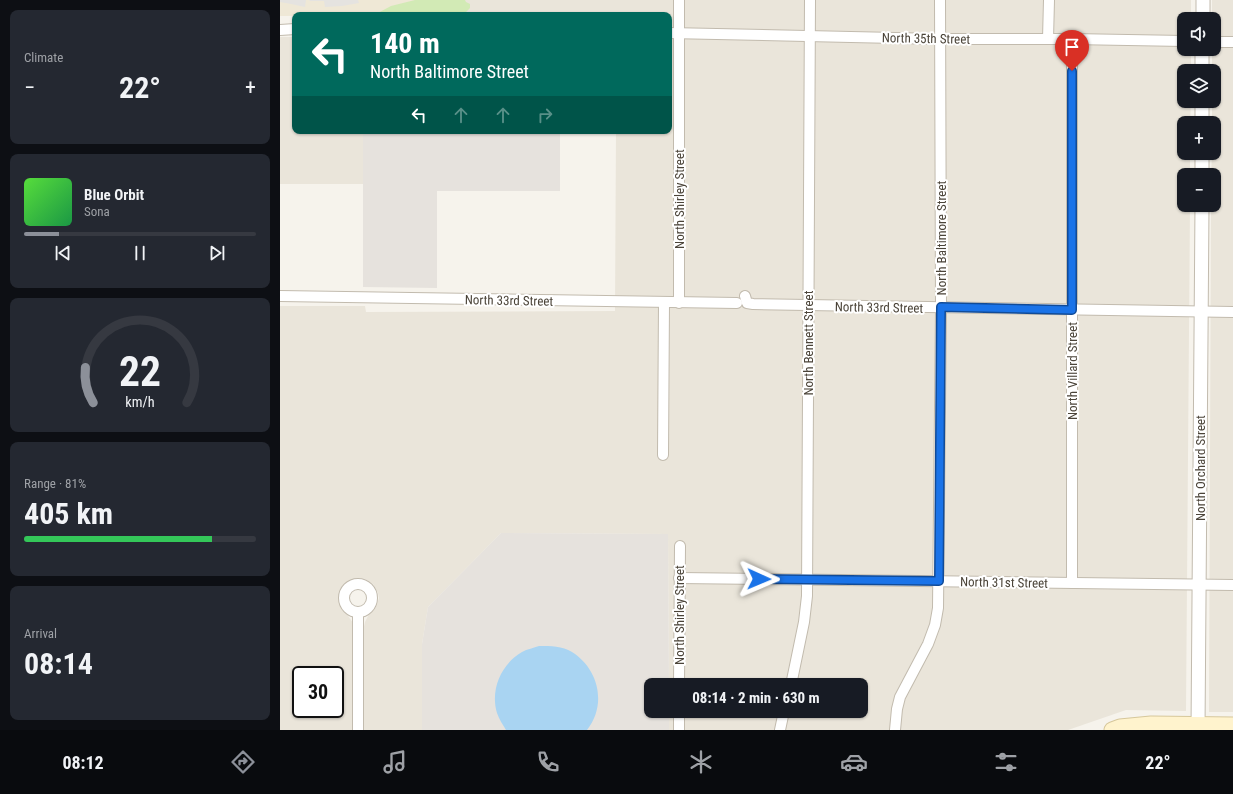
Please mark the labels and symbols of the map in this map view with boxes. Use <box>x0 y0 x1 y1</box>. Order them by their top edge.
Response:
street label: North 35th Street <box>882 30 970 47</box>
pin <box>1055 30 1089 71</box>
street label: North Shirley Street <box>672 149 687 249</box>
street label: North Baltimore Street <box>934 180 949 295</box>
street label: North Bennett Street <box>801 290 816 395</box>
street label: North 33rd Street <box>465 292 554 309</box>
street label: North 33rd Street <box>835 299 924 316</box>
street label: North Villard Street <box>1065 322 1080 420</box>
street label: North Orchard Street <box>1193 415 1208 521</box>
position arrow <box>738 558 780 600</box>
street label: North Shirley Street <box>672 565 687 665</box>
street label: North 31st Street <box>960 574 1048 591</box>
speed limit sign: 30 <box>292 666 344 718</box>

